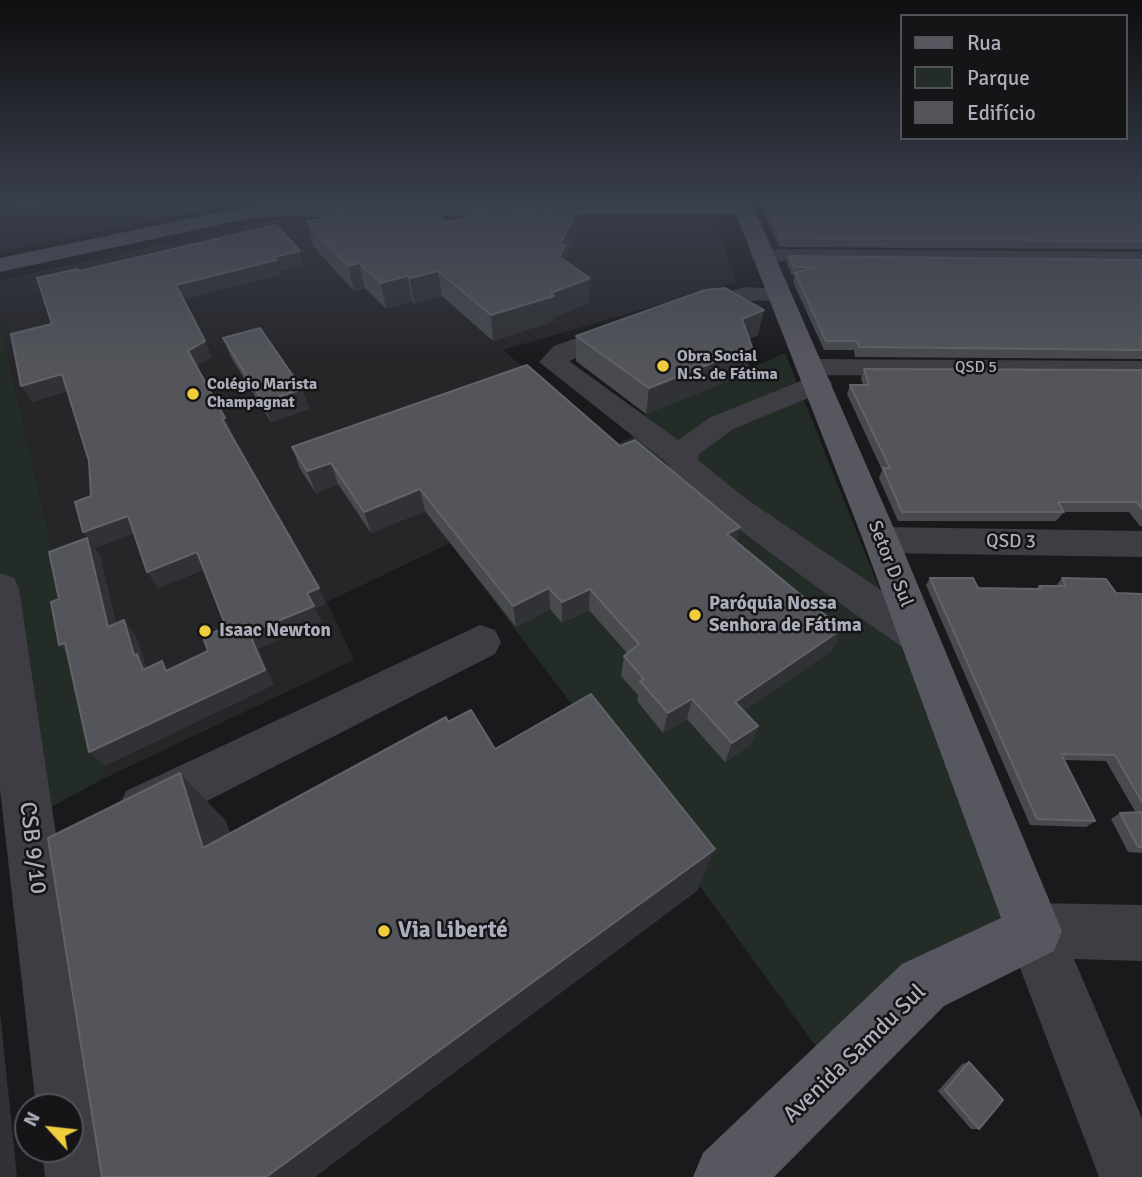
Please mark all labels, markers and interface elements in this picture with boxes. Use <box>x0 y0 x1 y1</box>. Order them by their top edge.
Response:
legend <box>900 14 1128 140</box>
text: Rua <box>967 30 1001 56</box>
text: Parque <box>967 65 1030 91</box>
text: Edifício <box>967 100 1036 126</box>
place label: Obra Social N.S. de Fátima <box>677 347 778 385</box>
marker: Obra Social N.S. de Fátima <box>655 358 671 374</box>
street label: QSD 5 <box>955 358 997 378</box>
place label: Colégio Marista Champagnat <box>207 375 317 413</box>
marker: Colégio Marista Champagnat <box>185 386 201 402</box>
street label: Setor D Sul <box>862 518 918 610</box>
street label: QSD 3 <box>986 530 1036 554</box>
place label: Paróquia Nossa Senhora de Fátima <box>709 593 862 637</box>
marker: Paróquia Nossa Senhora de Fátima <box>687 607 703 623</box>
place label: Isaac Newton <box>219 620 331 642</box>
marker: Isaac Newton <box>197 623 213 639</box>
street label: CSB 9/10 <box>13 800 51 896</box>
place label: Via Liberté <box>398 917 508 945</box>
marker: Via Liberté <box>376 923 392 939</box>
street label: Avenida Samdu Sul <box>778 979 932 1129</box>
north arrow <box>14 1093 84 1163</box>
text: N <box>18 1108 46 1131</box>

